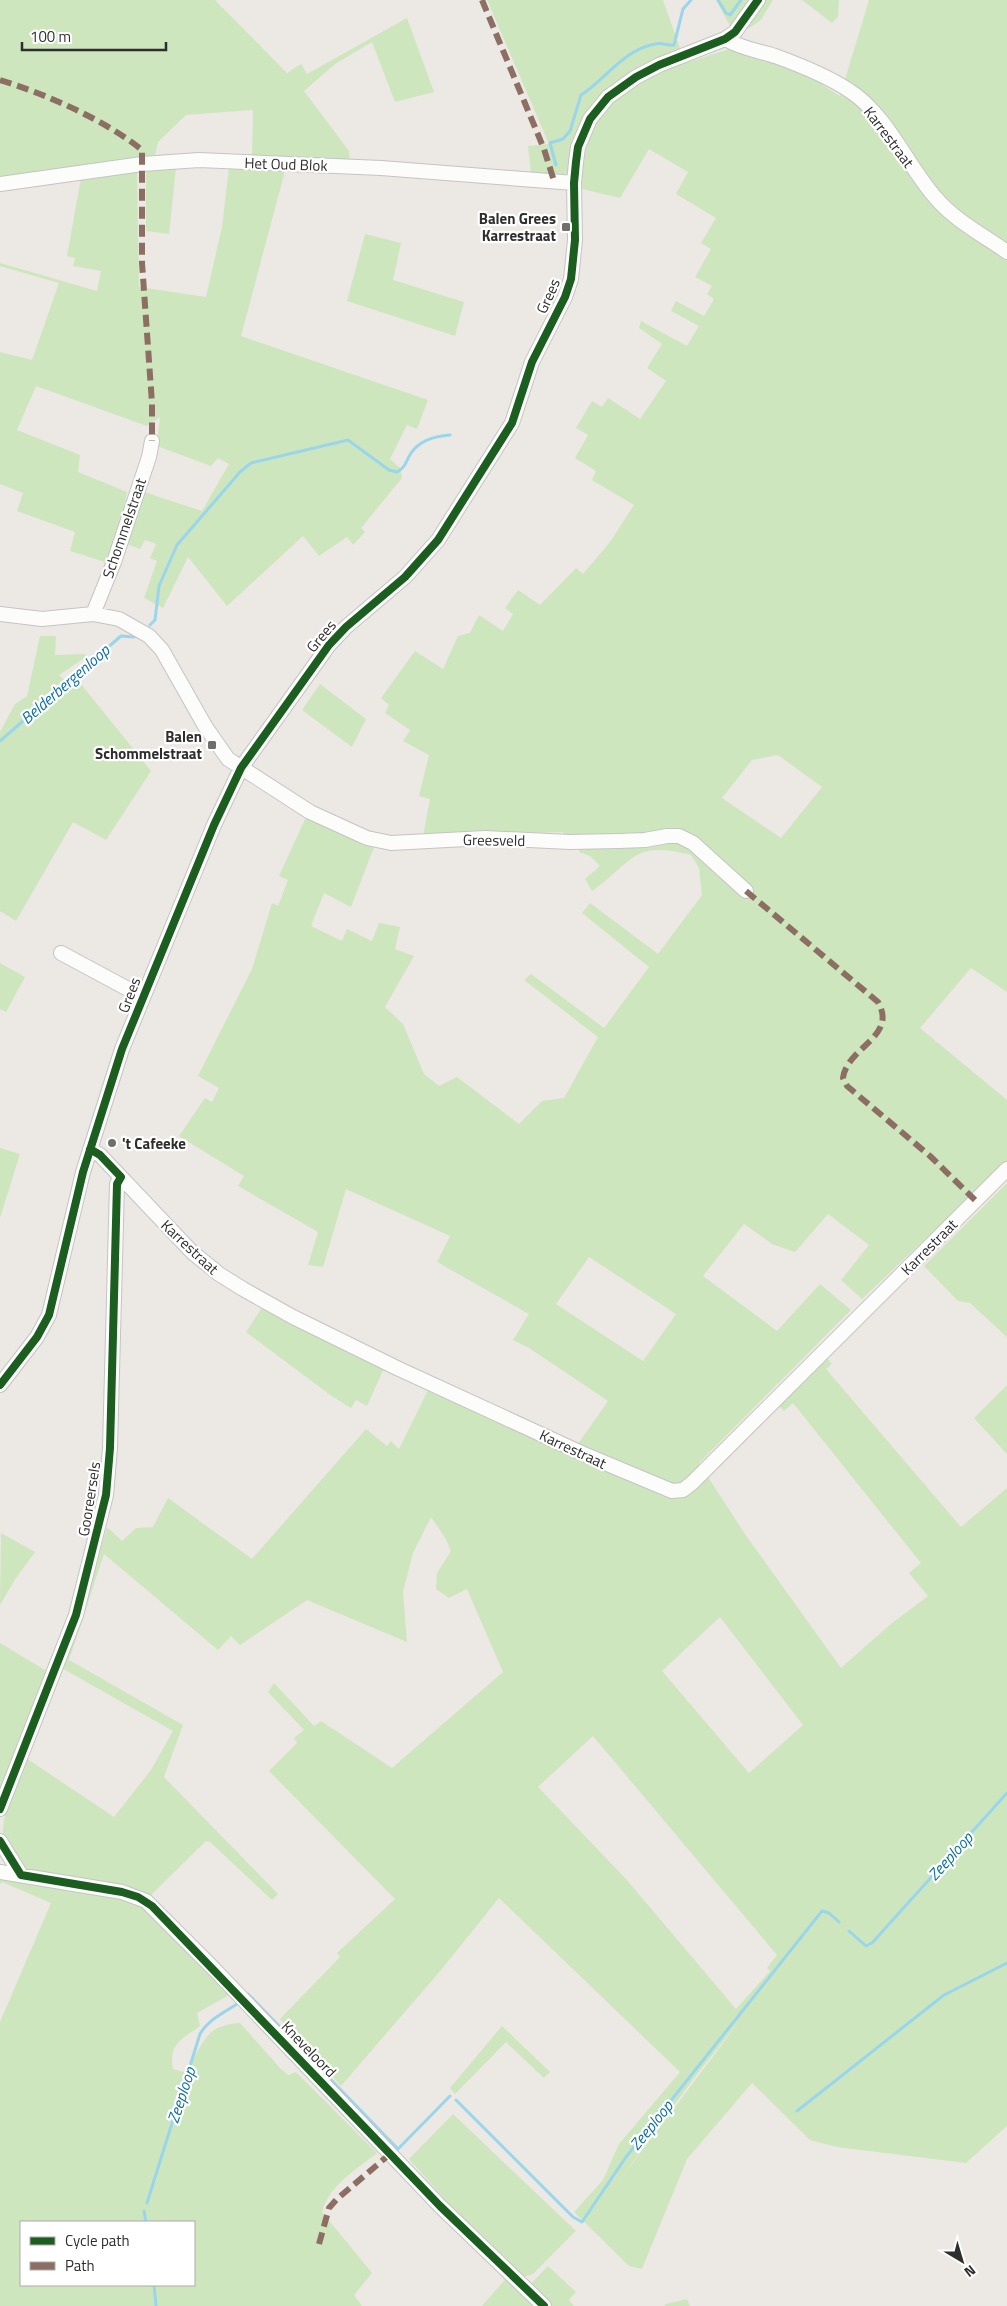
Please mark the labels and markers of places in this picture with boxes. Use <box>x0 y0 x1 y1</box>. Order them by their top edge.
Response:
place label: Balen Grees Karrestraat <box>479 207 557 247</box>
marker: Balen Grees Karrestraat <box>560 221 572 233</box>
place label: Balen Schommelstraat <box>95 725 203 765</box>
marker: Balen Schommelstraat <box>206 739 218 751</box>
place label: 't Cafeeke <box>122 1132 186 1155</box>
marker: 't Cafeeke <box>106 1137 118 1149</box>

